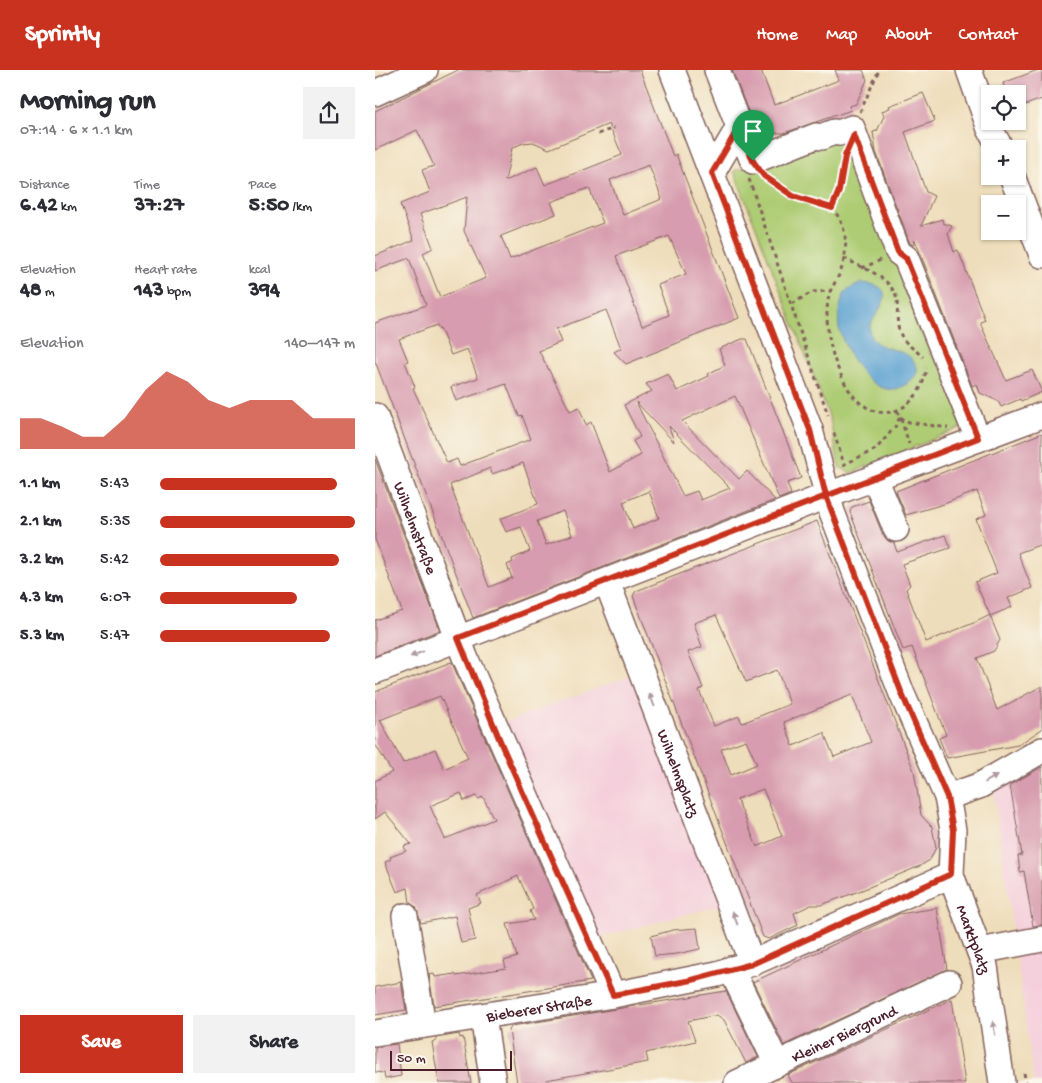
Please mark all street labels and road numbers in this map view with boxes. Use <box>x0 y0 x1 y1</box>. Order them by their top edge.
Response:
street label: Wilhelmstraße <box>387 480 440 578</box>
street label: Wilhelmsplatz <box>651 727 702 821</box>
street label: Marktplatz <box>950 903 992 977</box>
street label: Bieberer Straße <box>484 992 594 1028</box>
street label: Kleiner Biergrund <box>789 1002 902 1069</box>

